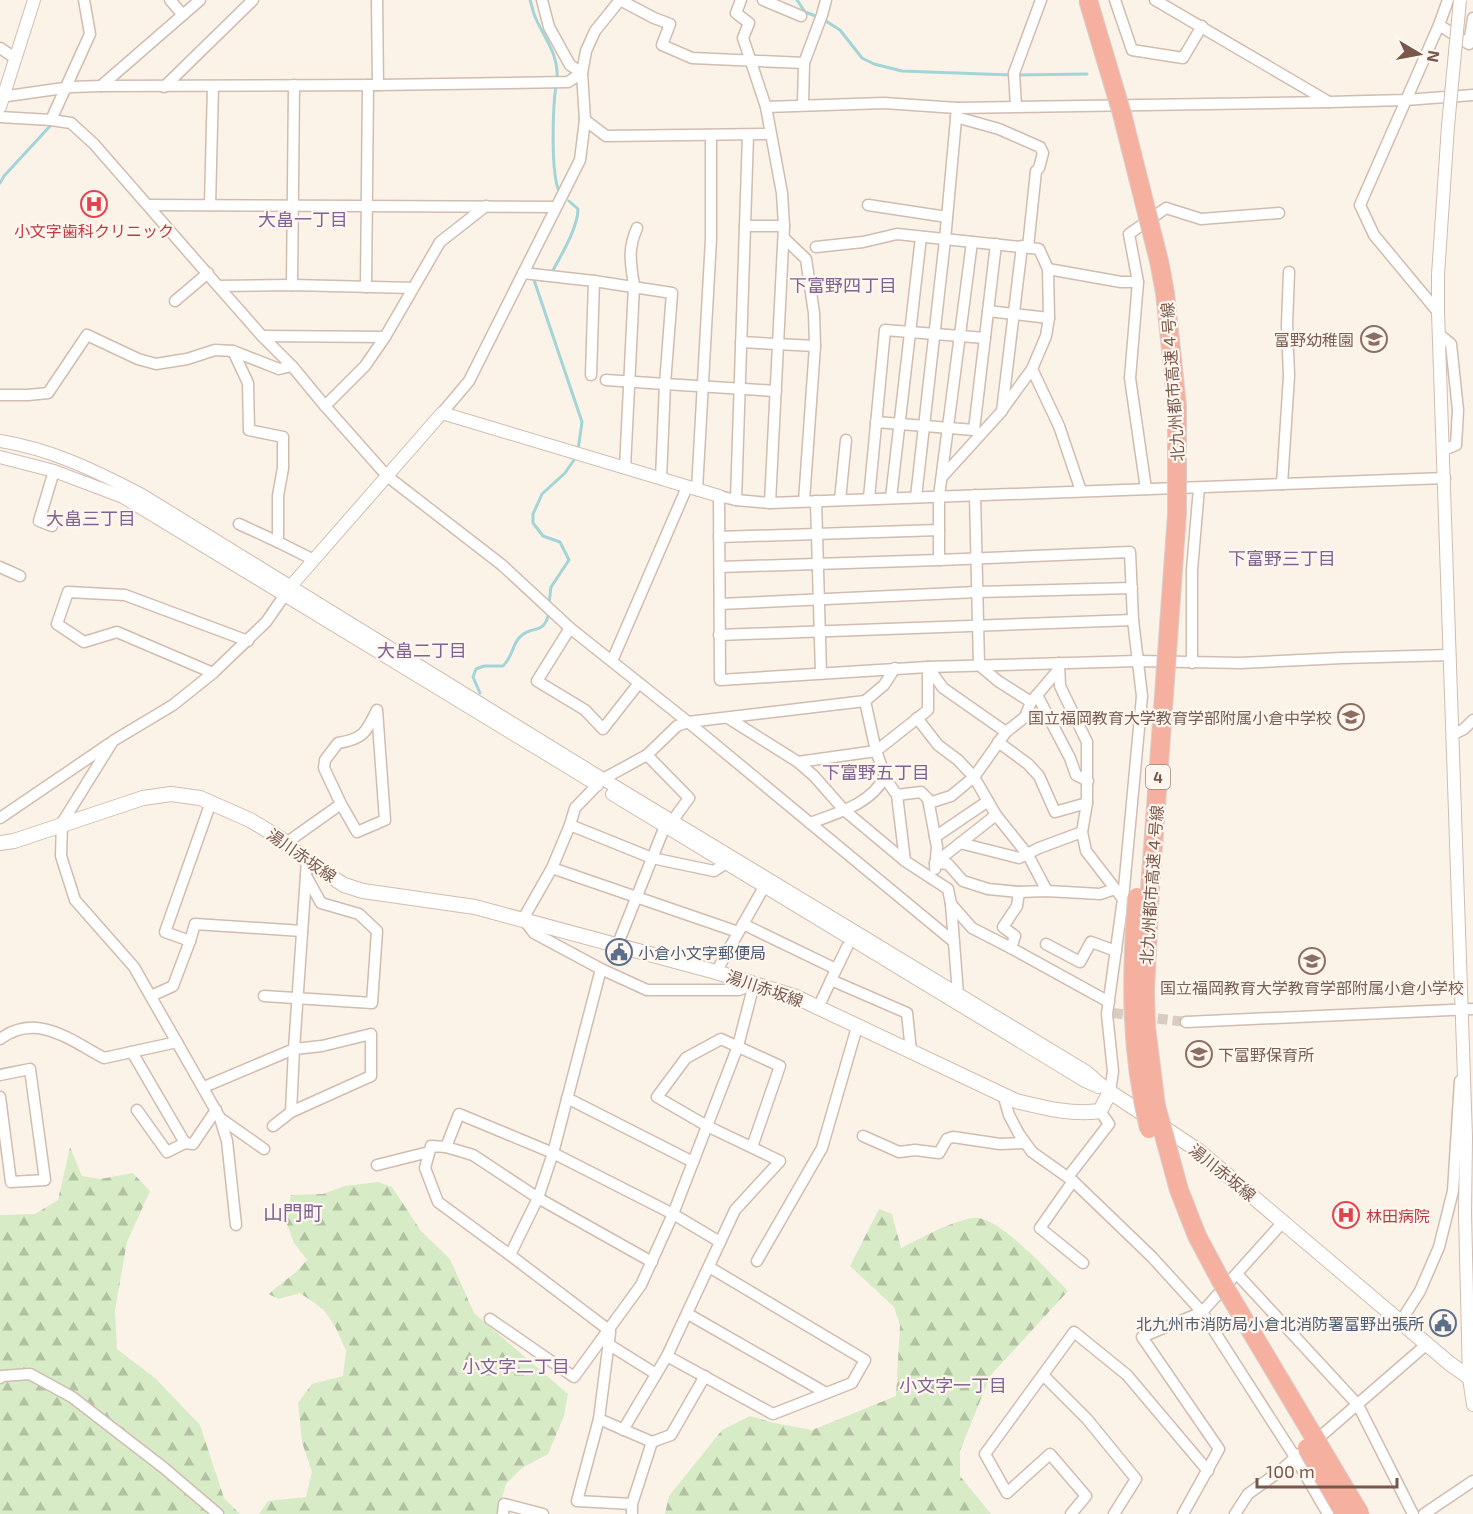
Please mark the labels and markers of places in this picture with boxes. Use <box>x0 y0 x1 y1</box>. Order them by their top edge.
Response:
hospital icon: 小文字歯科クリニック <box>79 189 109 219</box>
place label: 小文字歯科クリニック <box>14 221 174 240</box>
school or university icon: 富野幼稚園 <box>1359 324 1389 354</box>
place label: 富野幼稚園 <box>1274 330 1354 349</box>
school or university icon: 国立福岡教育大学教育学部附属小倉中学校 <box>1336 702 1366 732</box>
place label: 国立福岡教育大学教育学部附属小倉中学校 <box>1028 708 1332 727</box>
public building icon: 小倉小文字郵便局 <box>604 937 634 967</box>
place label: 小倉小文字郵便局 <box>638 943 766 962</box>
school or university icon: 国立福岡教育大学教育学部附属小倉小学校 <box>1297 946 1327 976</box>
place label: 国立福岡教育大学教育学部附属小倉小学校 <box>1160 978 1464 997</box>
school or university icon: 下富野保育所 <box>1184 1039 1214 1069</box>
place label: 下富野保育所 <box>1218 1045 1314 1064</box>
hospital icon: 林田病院 <box>1331 1200 1361 1230</box>
place label: 林田病院 <box>1366 1206 1430 1225</box>
public building icon: 北九州市消防局小倉北消防署富野出張所 <box>1428 1308 1458 1338</box>
place label: 北九州市消防局小倉北消防署富野出張所 <box>1136 1314 1424 1333</box>

